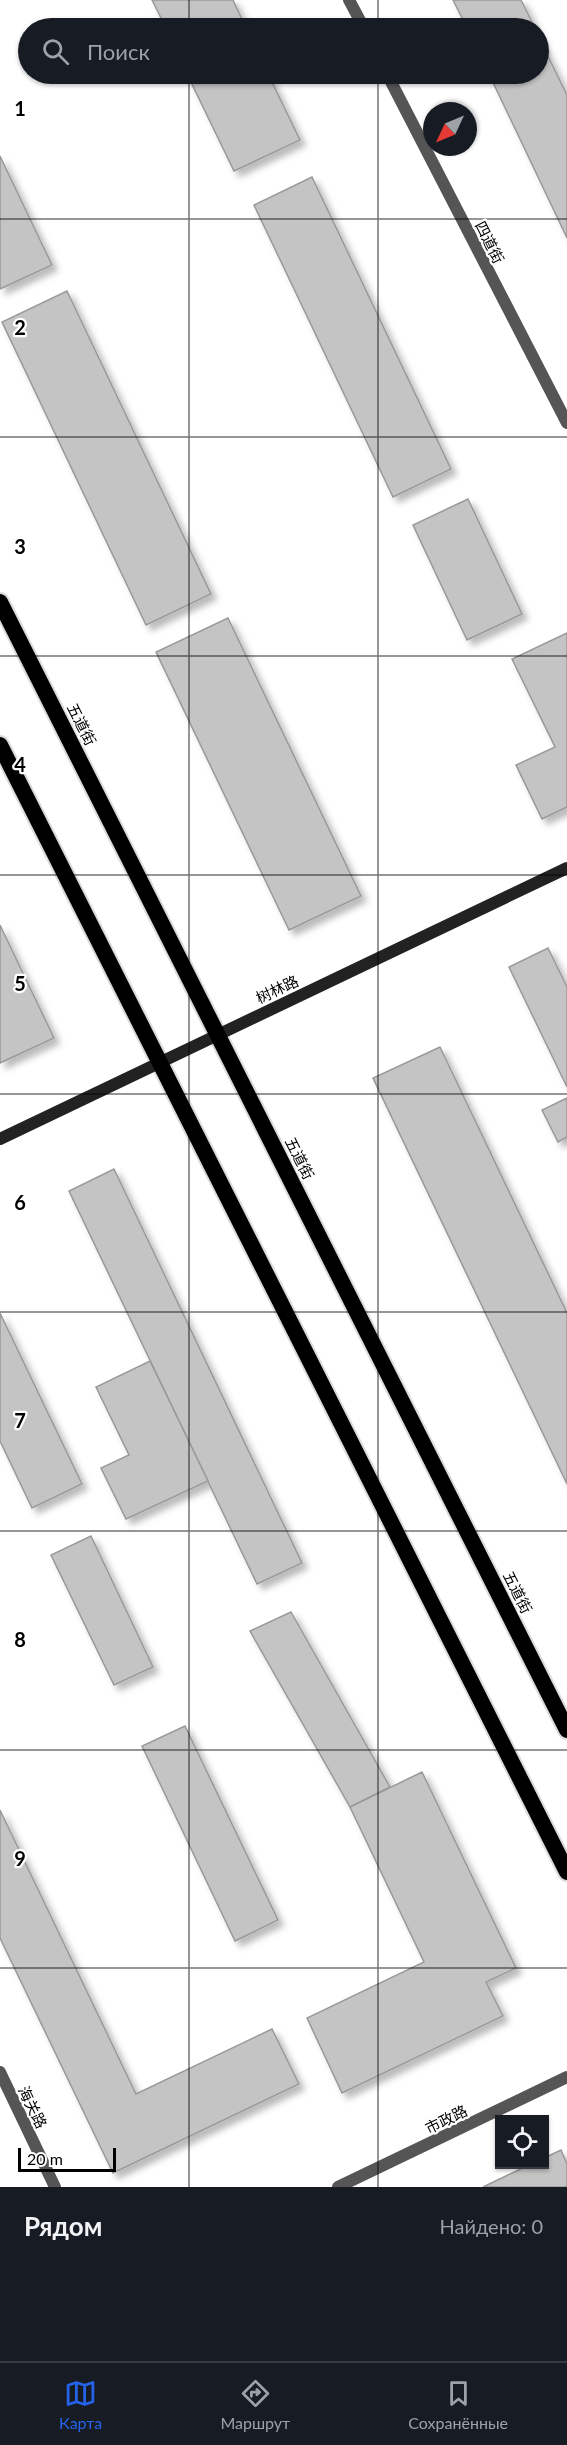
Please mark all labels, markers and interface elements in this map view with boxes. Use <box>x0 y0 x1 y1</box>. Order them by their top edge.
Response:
search box <box>18 18 549 84</box>
icon: search <box>39 35 72 68</box>
text: Поиск <box>87 38 150 65</box>
text: 1 <box>14 96 26 120</box>
north arrow <box>423 102 477 156</box>
street label: 四道街 <box>472 218 508 266</box>
text: 2 <box>14 315 26 339</box>
text: 3 <box>14 534 26 558</box>
street label: 五道街 <box>64 700 100 748</box>
text: 4 <box>14 752 26 776</box>
text: 5 <box>14 971 26 995</box>
street label: 树林路 <box>253 971 301 1007</box>
street label: 五道街 <box>282 1134 318 1182</box>
text: 6 <box>14 1190 26 1214</box>
text: 7 <box>14 1408 26 1432</box>
street label: 五道街 <box>500 1568 536 1616</box>
text: 8 <box>14 1627 26 1651</box>
text: 9 <box>14 1846 26 1870</box>
street label: 海关路 <box>15 2083 51 2131</box>
street label: 市政路 <box>422 2101 470 2137</box>
map controls <box>495 2115 549 2169</box>
button: locate <box>495 2115 549 2169</box>
scale bar <box>18 2145 116 2172</box>
text: 20 m <box>27 2149 63 2168</box>
text: Рядом <box>24 2210 102 2242</box>
text: Найдено: 0 <box>440 2214 543 2238</box>
tab: Карта <box>59 2377 102 2432</box>
tab: Маршрут <box>220 2377 290 2432</box>
tab: Сохранённые <box>408 2377 508 2432</box>

